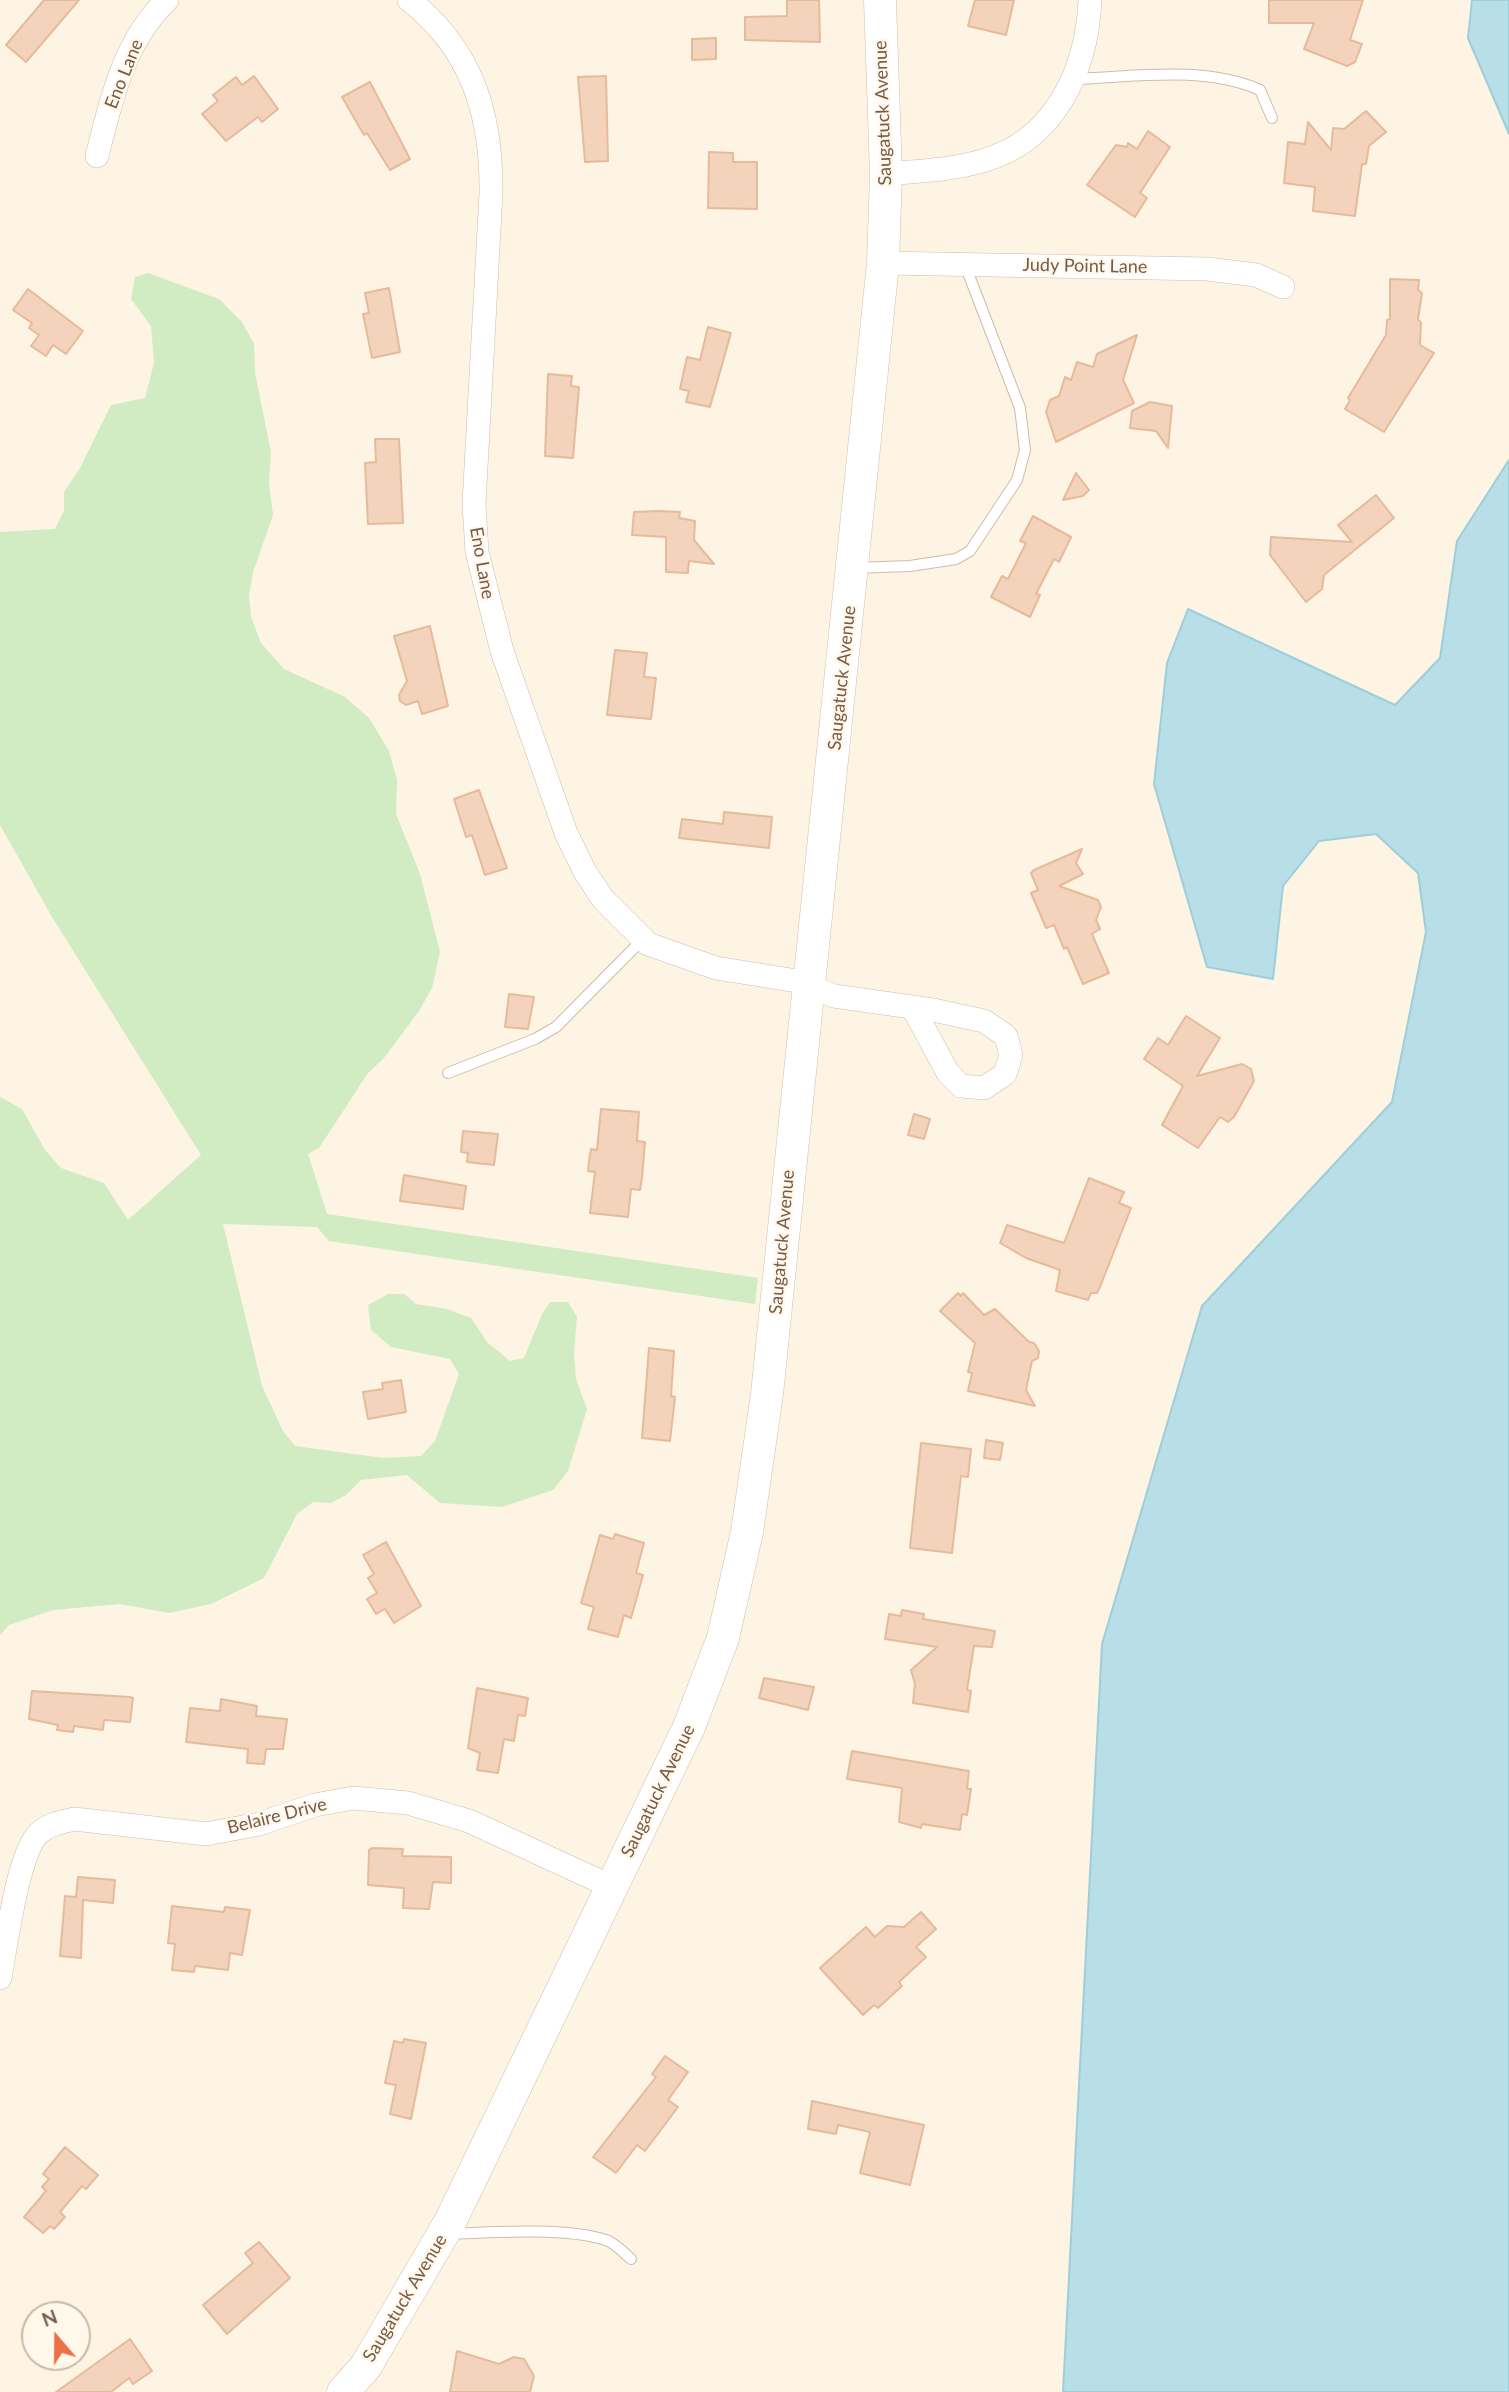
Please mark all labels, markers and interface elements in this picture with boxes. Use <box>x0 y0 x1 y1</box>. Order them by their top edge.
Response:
street label: Eno Lane <box>100 36 148 112</box>
street label: Saugatuck Avenue <box>870 40 896 186</box>
street label: Judy Point Lane <box>1022 254 1148 278</box>
street label: Eno Lane <box>465 525 499 601</box>
street label: Saugatuck Avenue <box>824 605 860 751</box>
street label: Saugatuck Avenue <box>765 1169 799 1315</box>
street label: Saugatuck Avenue <box>616 1721 700 1861</box>
street label: Belaire Drive <box>225 1793 329 1839</box>
street label: Saugatuck Avenue <box>358 2230 452 2366</box>
north arrow <box>21 2301 91 2371</box>
text: N <box>39 2304 60 2331</box>

